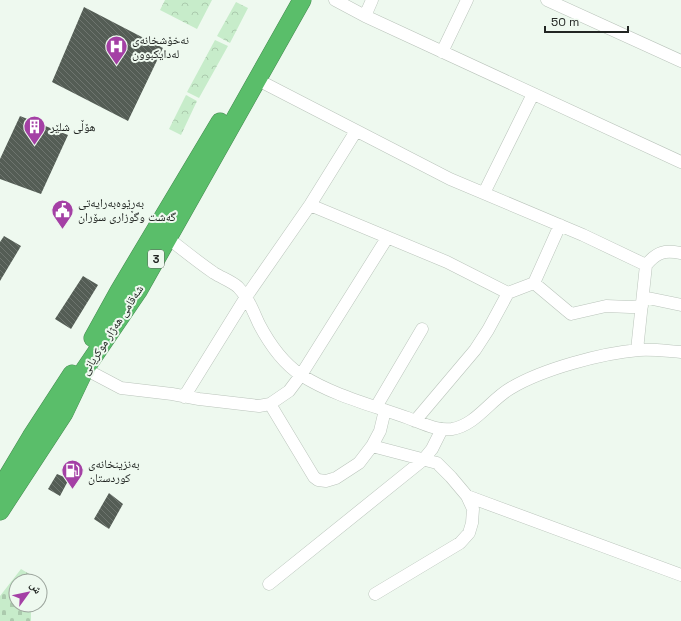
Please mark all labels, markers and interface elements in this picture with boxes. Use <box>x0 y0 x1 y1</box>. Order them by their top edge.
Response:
scale bar <box>545 8 628 34</box>
text: 50 m <box>551 14 579 30</box>
place label: نەخۆشخانەی لەدایکبوون <box>132 32 189 62</box>
hospital icon: نەخۆشخانەی لەدایکبوون <box>103 34 129 67</box>
building icon: هۆڵی شلێر <box>21 114 47 147</box>
place label: هۆڵی شلێر <box>49 119 96 135</box>
place label: بەڕێوەبەرایەتی گەشت وگوزاری سۆران <box>78 195 176 225</box>
public building icon: بەڕێوەبەرایەتی گەشت وگوزاری سۆران <box>49 197 75 230</box>
road number: 3 <box>148 250 164 268</box>
street label: شەقامی ھەژار موکریانی <box>77 282 147 378</box>
place label: بەنزینخانەی كوردستان <box>88 456 140 486</box>
fuel station icon: بەنزینخانەی كوردستان <box>59 458 85 491</box>
north arrow <box>8 573 48 613</box>
text: ش <box>26 579 46 597</box>

